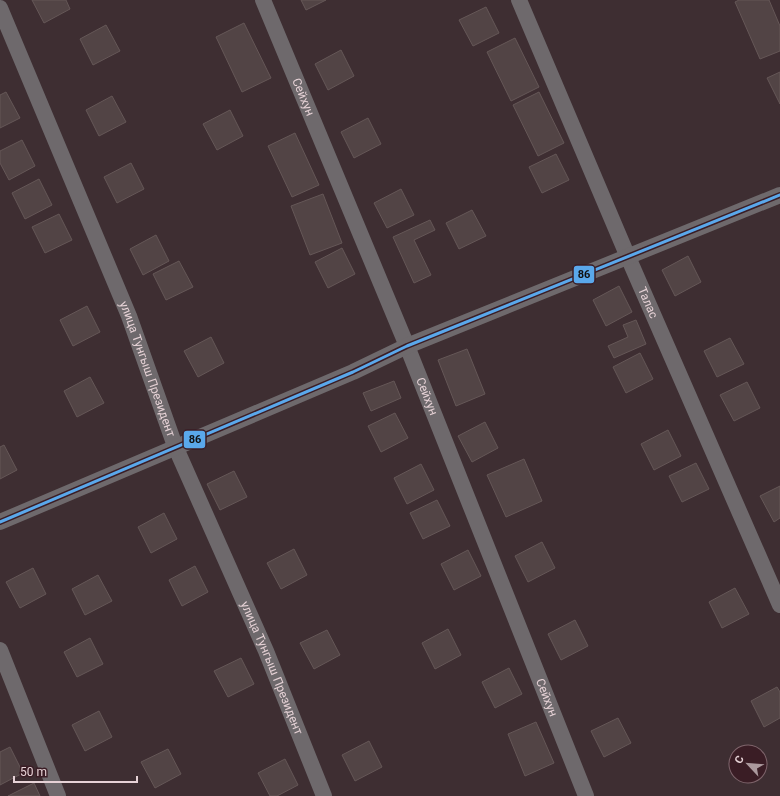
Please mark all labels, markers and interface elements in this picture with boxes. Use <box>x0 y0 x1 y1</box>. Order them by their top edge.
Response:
street label: Сейхун <box>289 76 317 118</box>
line badge: 86 <box>573 265 595 284</box>
text: 86 <box>578 268 590 281</box>
street label: Талас <box>635 285 661 320</box>
street label: улица Тунгыш Президент <box>117 299 178 439</box>
street label: Сейхун <box>413 375 441 417</box>
line badge: 86 <box>183 430 206 449</box>
text: 86 <box>189 433 201 446</box>
street label: улица Тунгыш Президент <box>238 599 306 737</box>
street label: Сейхун <box>533 676 561 718</box>
north arrow <box>728 744 768 784</box>
text: С <box>732 754 747 766</box>
scale bar <box>14 758 137 784</box>
text: 50 m <box>20 765 47 779</box>

